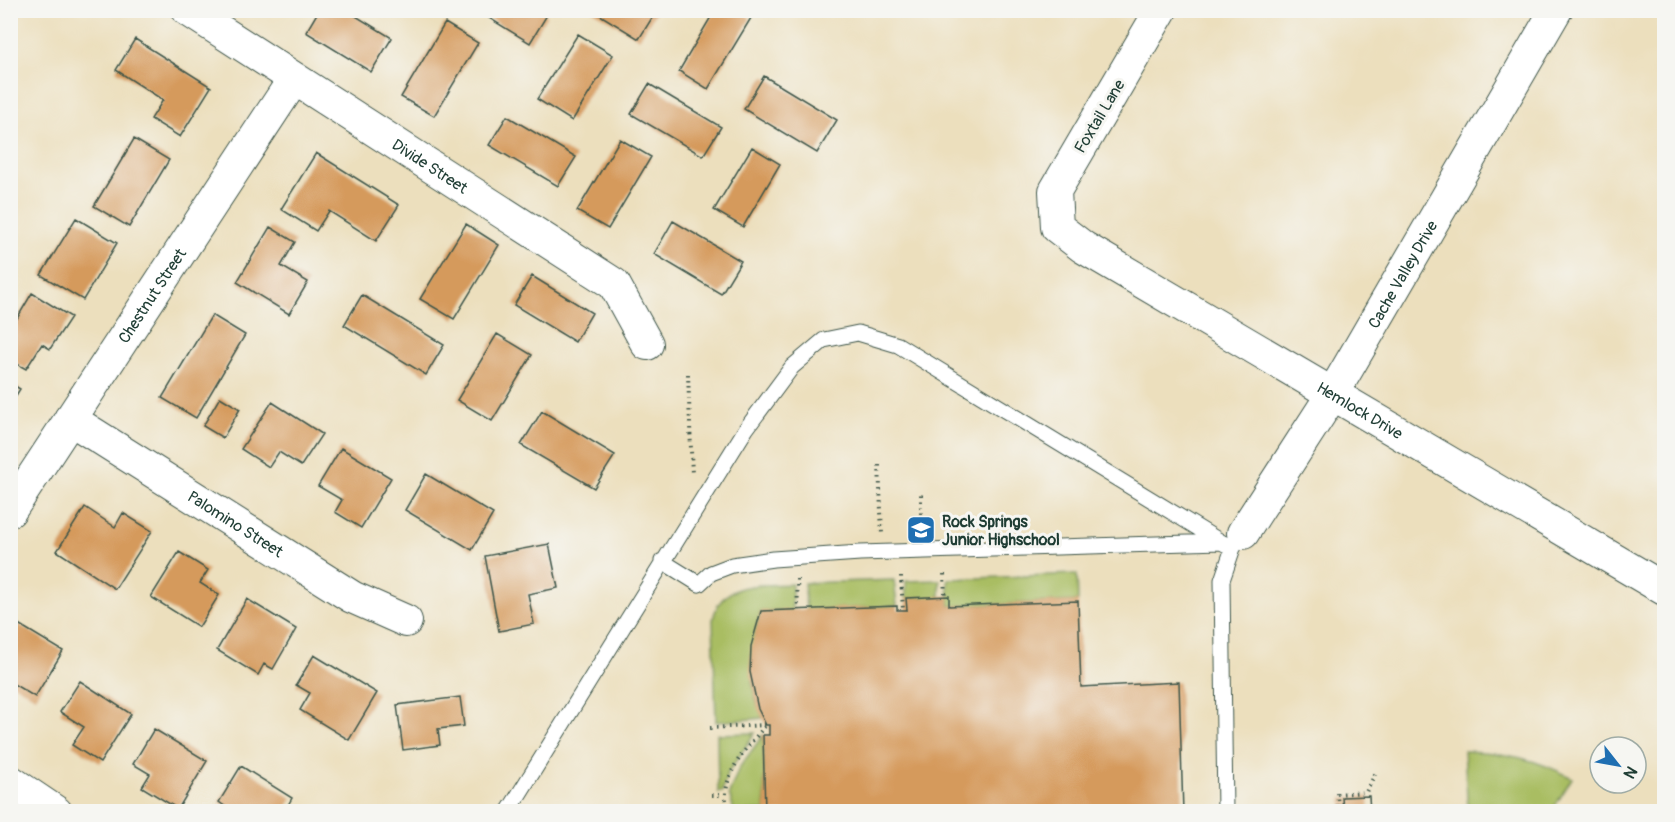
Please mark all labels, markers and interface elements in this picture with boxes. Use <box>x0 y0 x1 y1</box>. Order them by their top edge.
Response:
street label: Foxtail Lane <box>1070 76 1130 157</box>
street label: Divide Street <box>388 135 472 199</box>
street label: Cache Valley Drive <box>1364 217 1442 332</box>
street label: Chestnut Street <box>114 244 191 347</box>
street label: Hemlock Drive <box>1313 378 1406 444</box>
street label: Palomino Street <box>184 487 287 562</box>
place label: Rock Springs Junior Highschool <box>942 512 1060 550</box>
school or university icon: Rock Springs Junior Highschool <box>905 514 937 546</box>
north arrow <box>1588 735 1648 795</box>
text: N <box>1619 762 1641 782</box>

